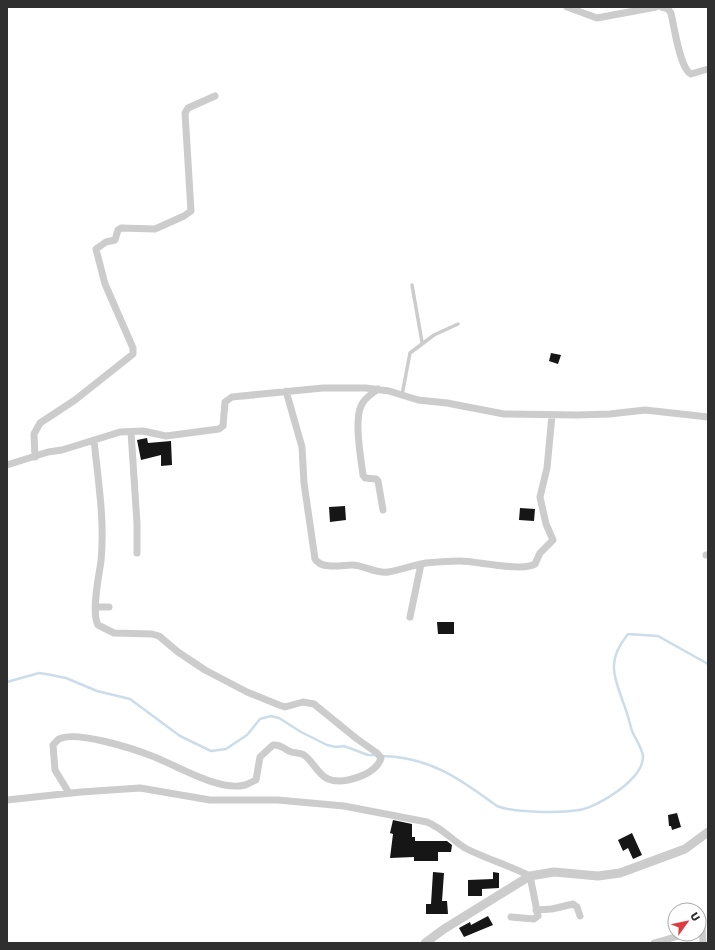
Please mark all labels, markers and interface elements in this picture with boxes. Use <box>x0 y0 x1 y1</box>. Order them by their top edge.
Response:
north arrow <box>667 902 707 942</box>
text: U <box>687 910 703 924</box>

